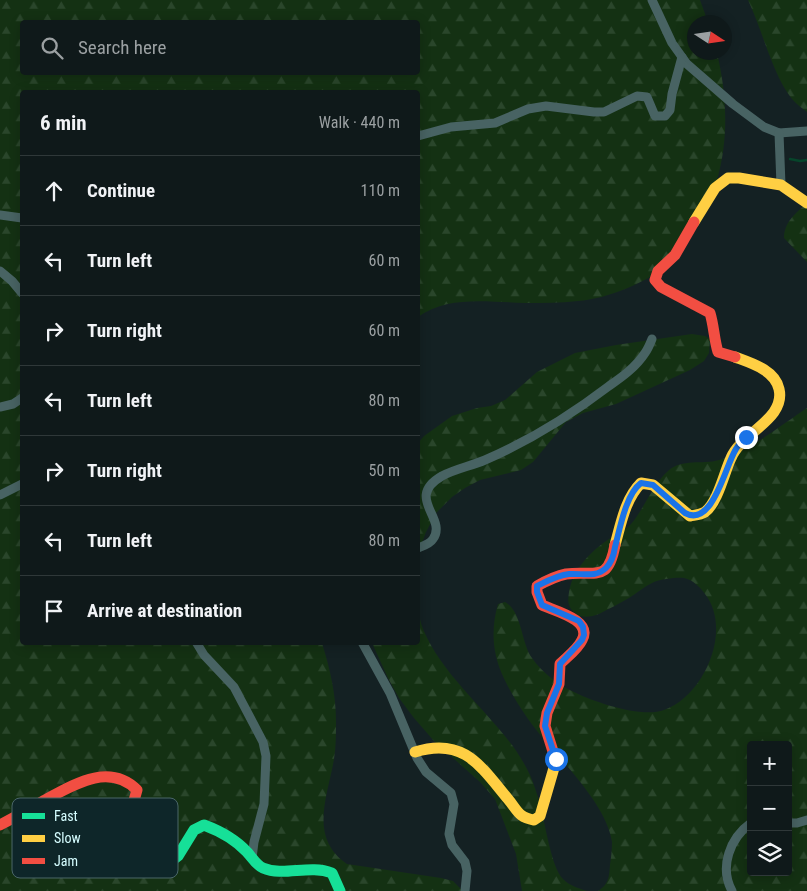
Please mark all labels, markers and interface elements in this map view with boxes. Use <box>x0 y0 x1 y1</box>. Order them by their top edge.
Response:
north arrow <box>687 15 732 60</box>
search box <box>20 20 420 75</box>
icon: search <box>38 34 66 62</box>
text: Search here <box>78 36 166 59</box>
text: 6 min <box>40 111 87 135</box>
text: Walk · 440 m <box>319 113 400 132</box>
icon: ahead <box>40 177 68 205</box>
text: Continue <box>87 179 155 202</box>
text: 110 m <box>361 181 400 200</box>
icon: left <box>40 247 68 275</box>
text: Turn left <box>87 249 152 272</box>
text: 60 m <box>368 251 400 270</box>
icon: right <box>40 317 68 345</box>
text: Turn right <box>87 319 162 342</box>
text: 60 m <box>368 321 400 340</box>
icon: left <box>40 387 68 415</box>
text: Turn left <box>87 389 152 412</box>
text: 80 m <box>368 391 400 410</box>
route end <box>735 426 758 449</box>
icon: right <box>40 457 68 485</box>
text: Turn right <box>87 459 162 482</box>
text: 50 m <box>368 461 400 480</box>
icon: left <box>40 527 68 555</box>
text: Turn left <box>87 529 152 552</box>
text: 80 m <box>368 531 400 550</box>
icon: arrive <box>40 597 68 625</box>
text: Arrive at destination <box>87 599 242 622</box>
map controls <box>747 741 792 876</box>
button: + <box>747 741 792 786</box>
route start <box>545 748 568 771</box>
button: − <box>747 786 792 831</box>
legend <box>12 798 178 878</box>
text: Fast <box>54 808 78 824</box>
text: Slow <box>54 830 81 846</box>
button: layers <box>747 831 792 876</box>
text: Jam <box>54 853 78 869</box>

